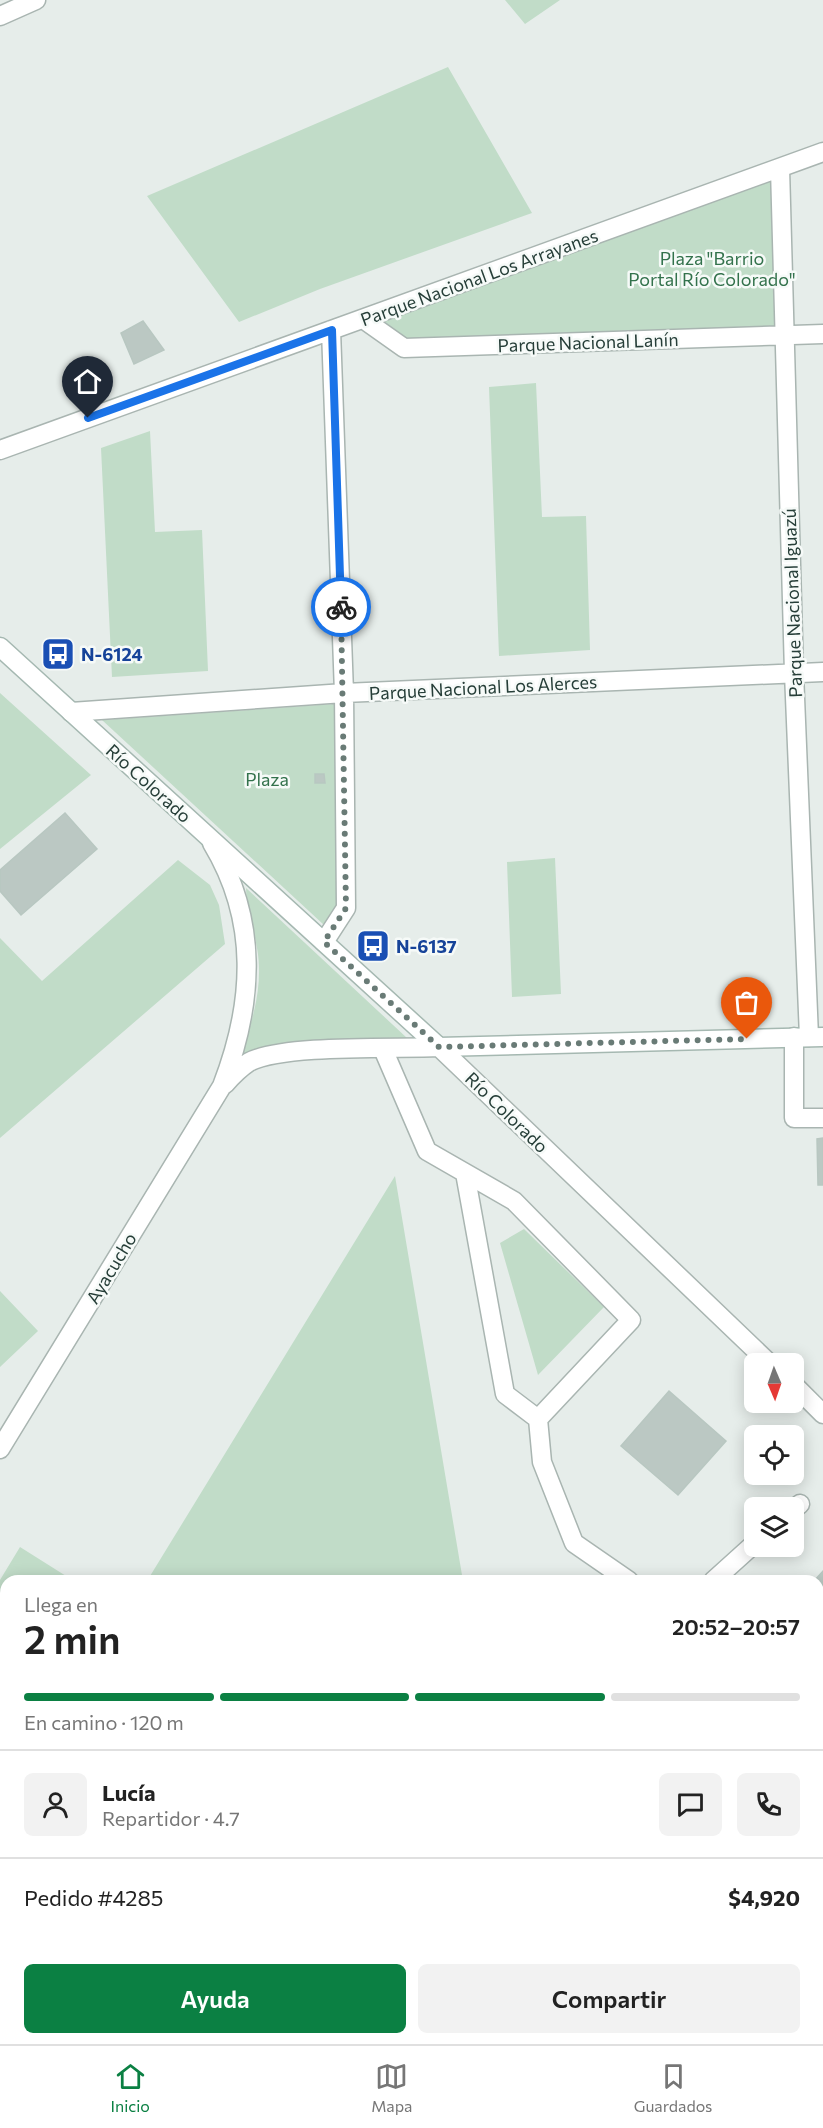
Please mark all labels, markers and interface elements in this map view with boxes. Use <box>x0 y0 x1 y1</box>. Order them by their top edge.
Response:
street label: Parque Nacional Los Arrayanes <box>357 224 601 330</box>
park label: Plaza "Barrio Portal Río Colorado" <box>628 247 796 290</box>
street label: Parque Nacional Lanín <box>497 328 679 356</box>
pin <box>62 356 113 418</box>
icon: home <box>71 365 104 398</box>
street label: Parque Nacional Iguazú <box>778 508 806 698</box>
courier <box>311 577 371 637</box>
icon: bike <box>325 591 358 624</box>
bus stop icon: N-6124 <box>40 636 76 672</box>
place label: N-6124 <box>81 643 142 665</box>
street label: Parque Nacional Los Alerces <box>368 670 598 704</box>
street label: Río Colorado <box>102 739 196 827</box>
park label: Plaza <box>245 768 289 790</box>
bus stop icon: N-6137 <box>355 928 391 964</box>
place label: N-6137 <box>396 935 457 957</box>
pin <box>721 977 772 1039</box>
icon: bag <box>730 986 763 1019</box>
street label: Río Colorado <box>461 1067 553 1157</box>
street label: Ayacucho <box>81 1228 141 1308</box>
north arrow <box>744 1353 804 1413</box>
map controls <box>744 1353 804 1557</box>
button: locate <box>744 1425 804 1485</box>
button: layers <box>744 1497 804 1557</box>
text: Llega en <box>24 1592 98 1616</box>
text: 20:52–20:57 <box>672 1613 800 1640</box>
text: 2 min <box>24 1614 121 1662</box>
text: En camino · 120 m <box>24 1710 184 1734</box>
button: person <box>24 1773 87 1836</box>
button: chat <box>659 1773 722 1836</box>
button: phone <box>737 1773 800 1836</box>
text: Lucía <box>102 1779 156 1806</box>
text: Repartidor · 4.7 <box>102 1806 240 1830</box>
text: Pedido #4285 <box>24 1884 164 1911</box>
text: $4,920 <box>728 1884 800 1911</box>
button: Ayuda <box>24 1964 406 2033</box>
button: Compartir <box>418 1964 800 2033</box>
tab: Inicio <box>111 2060 150 2115</box>
tab: Mapa <box>371 2060 413 2115</box>
tab: Guardados <box>634 2060 712 2115</box>

